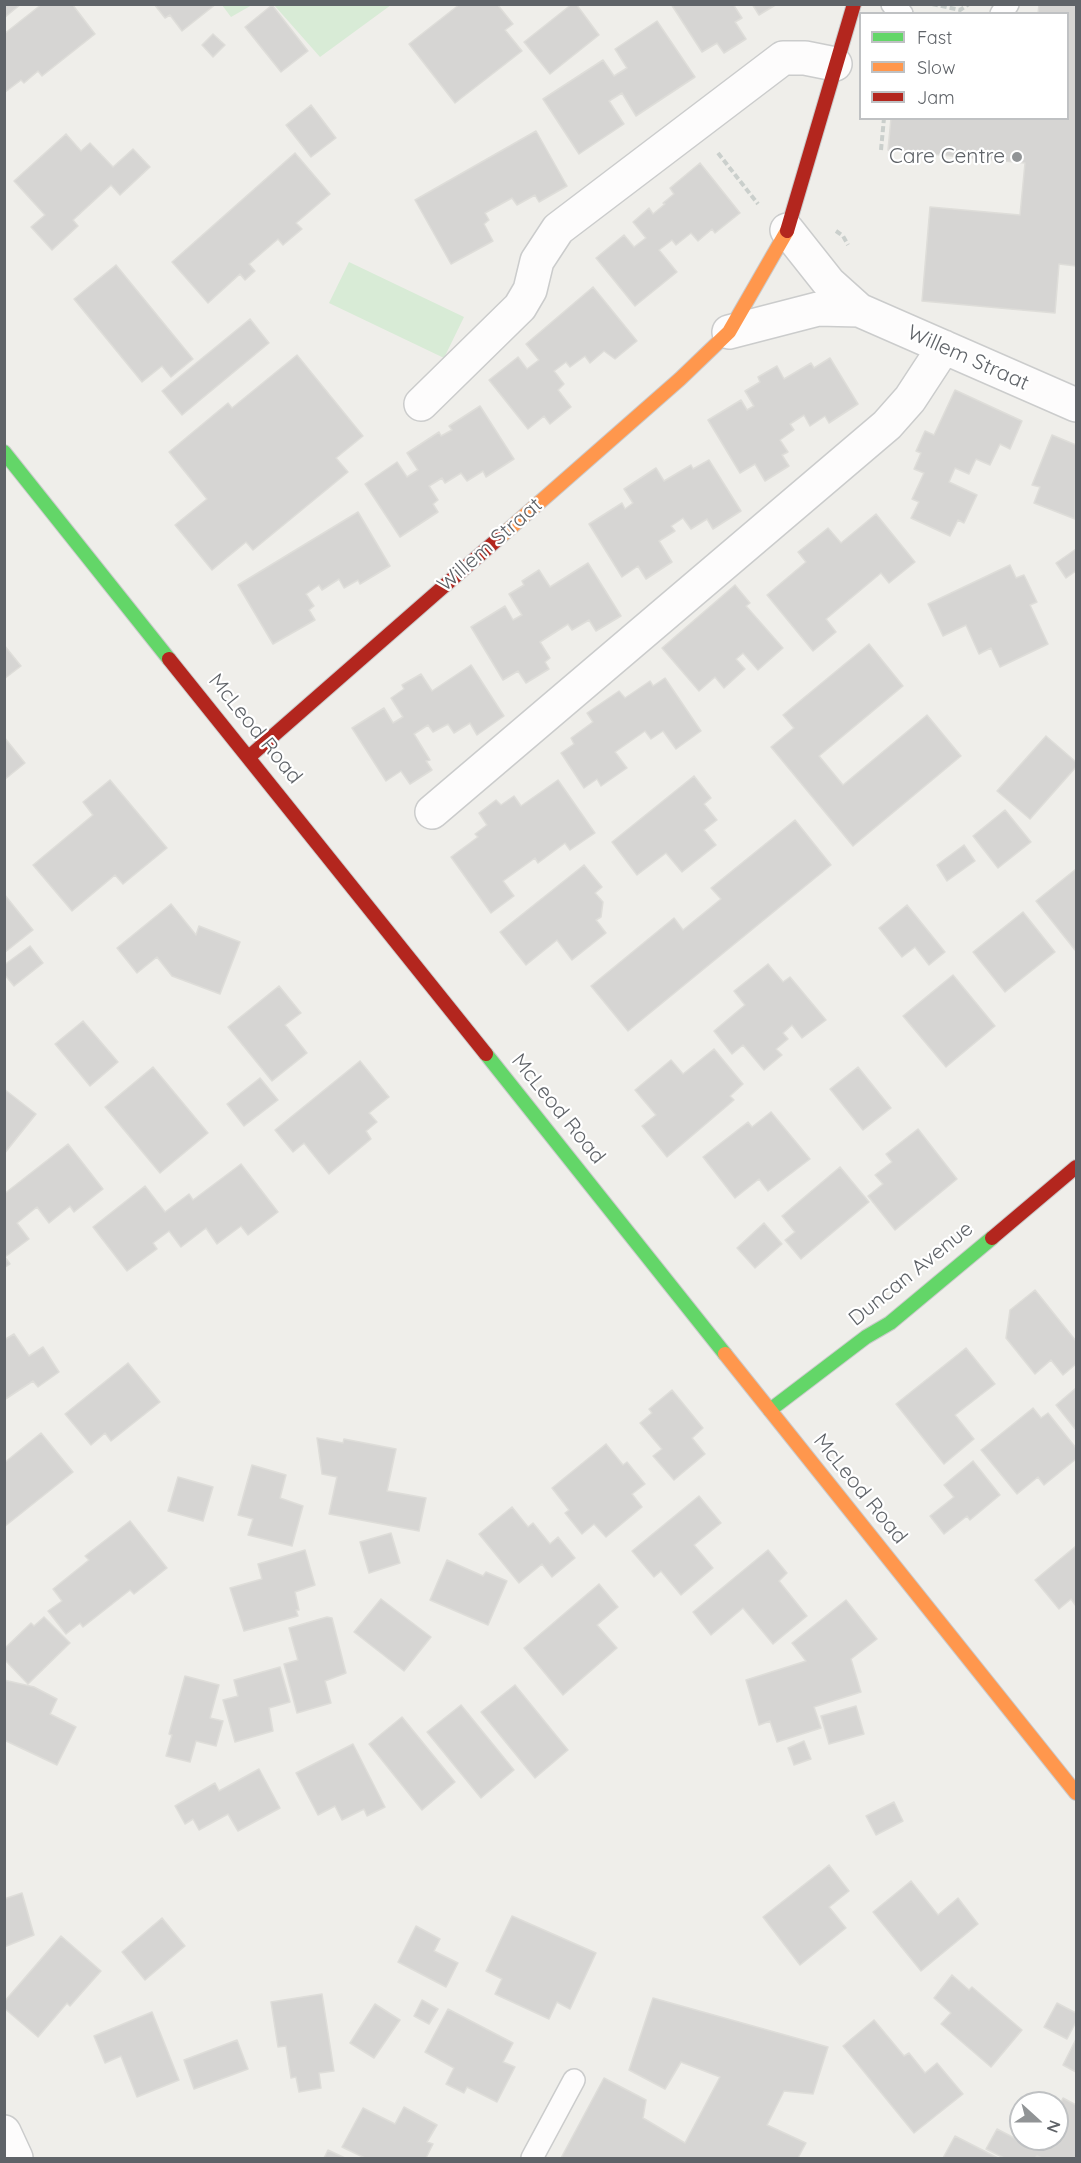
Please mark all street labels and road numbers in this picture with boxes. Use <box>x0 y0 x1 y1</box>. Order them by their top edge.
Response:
street label: Willem Straat <box>903 320 1033 396</box>
street label: Willem Straat <box>432 493 548 597</box>
street label: McLeod Road <box>203 669 307 789</box>
street label: McLeod Road <box>506 1049 610 1169</box>
street label: Duncan Avenue <box>844 1216 978 1332</box>
street label: McLeod Road <box>808 1429 912 1549</box>

